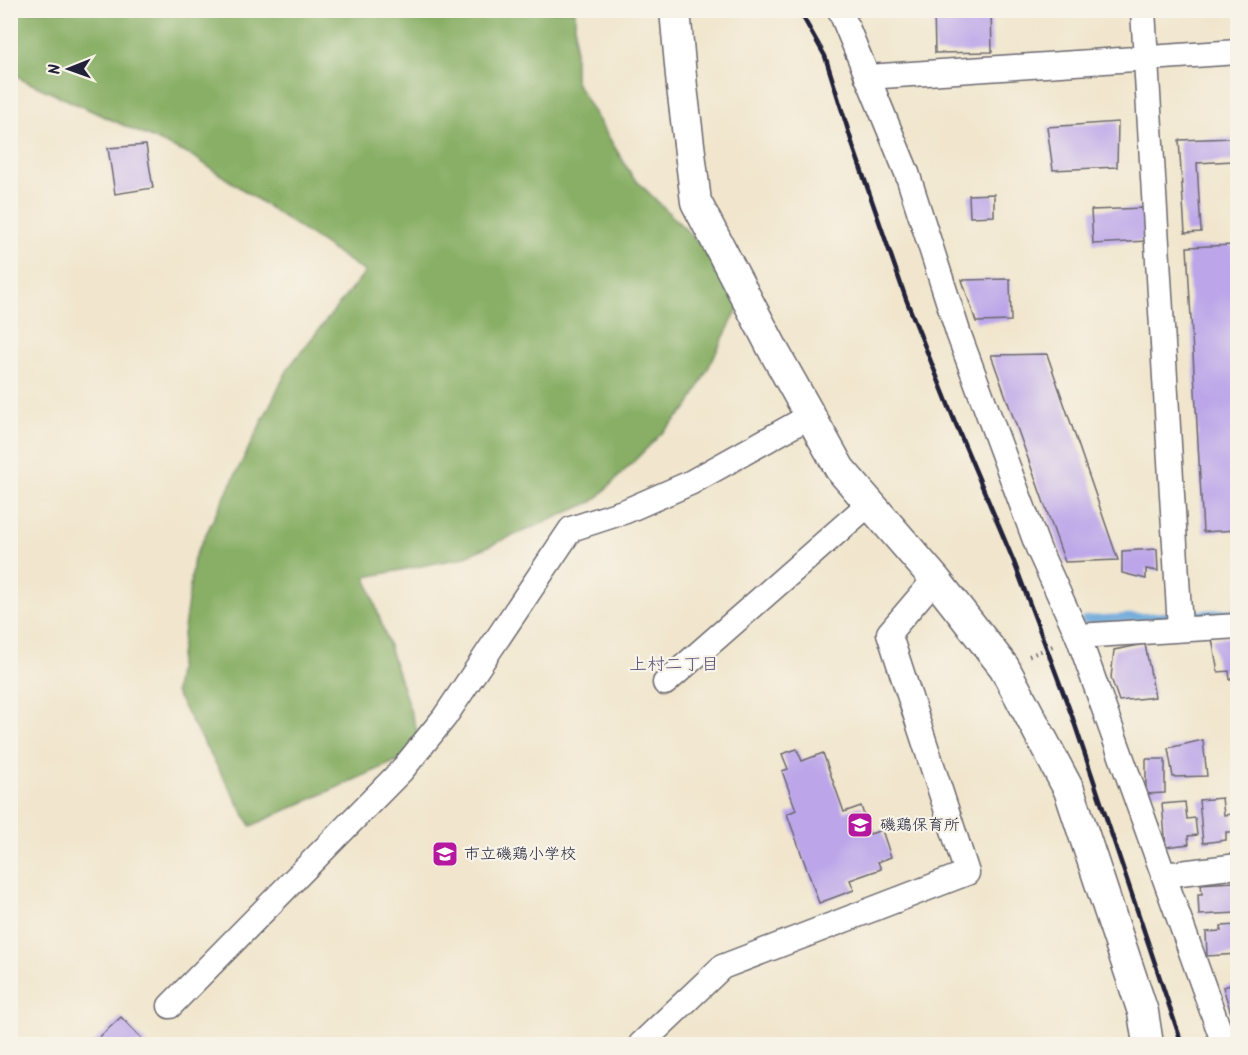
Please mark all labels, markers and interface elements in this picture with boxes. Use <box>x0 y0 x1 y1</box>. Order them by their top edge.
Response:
north arrow <box>39 39 99 99</box>
text: N <box>43 64 68 75</box>
district label: 上村二丁目 <box>629 651 719 680</box>
school or university icon: 磯鶏保育所 <box>845 810 875 840</box>
place label: 磯鶏保育所 <box>880 813 960 838</box>
school or university icon: 市立磯鶏小学校 <box>430 839 460 869</box>
place label: 市立磯鶏小学校 <box>464 842 576 867</box>

